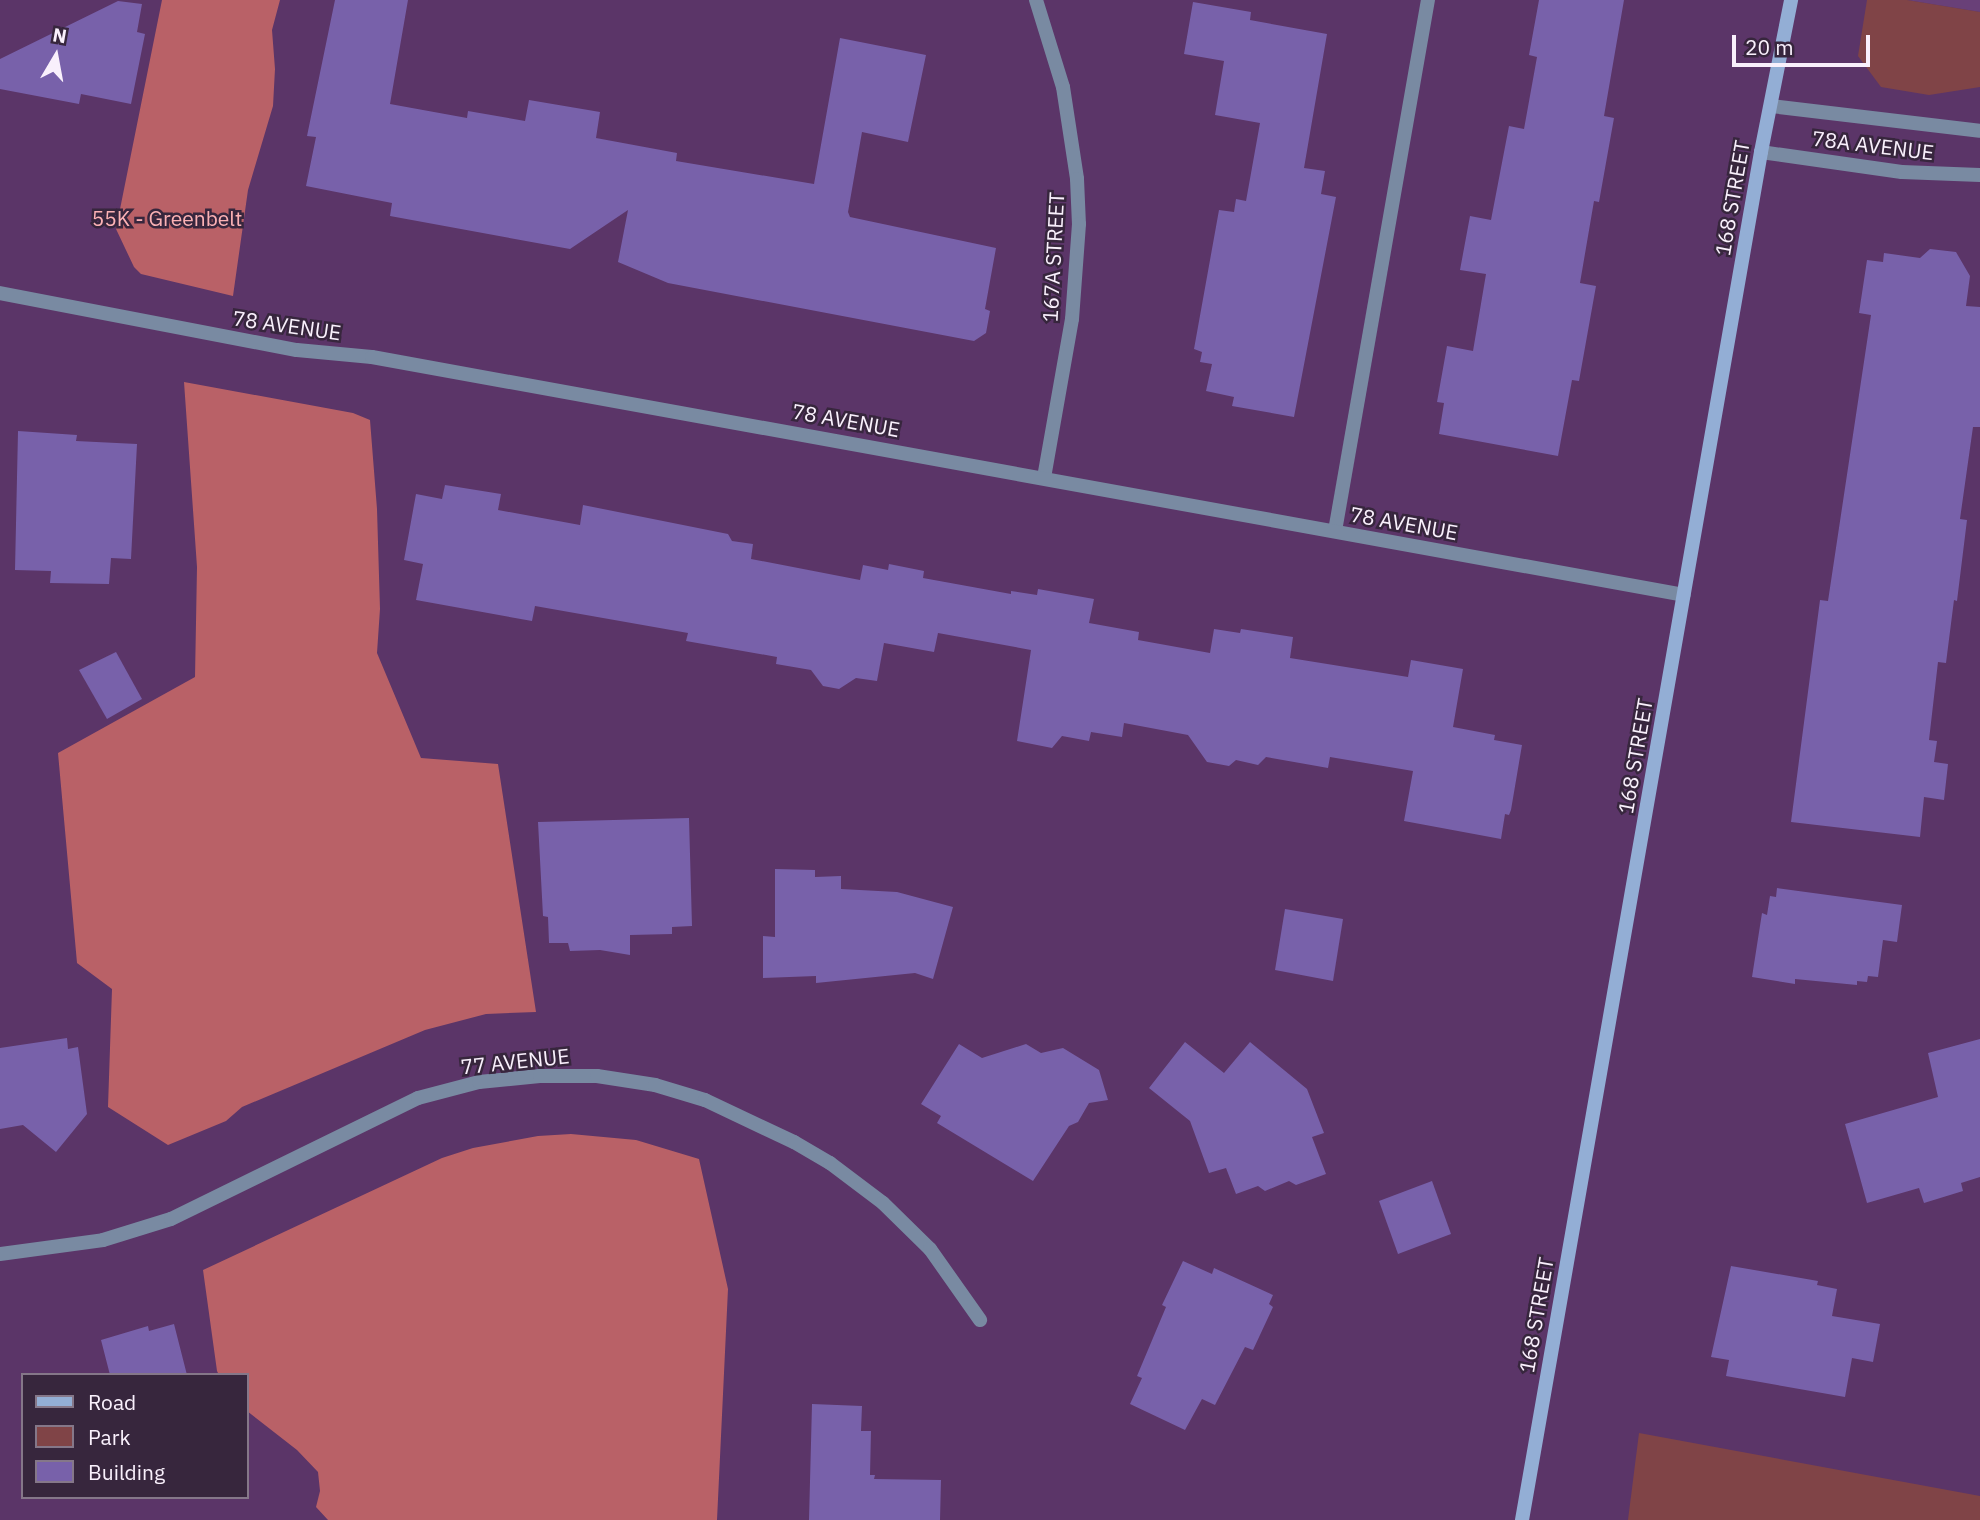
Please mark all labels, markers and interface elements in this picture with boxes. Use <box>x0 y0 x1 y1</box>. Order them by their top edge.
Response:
north arrow <box>21 21 91 91</box>
scale bar <box>1735 21 1873 65</box>
text: N <box>51 22 69 48</box>
text: 20 m <box>1745 33 1794 61</box>
street label: 78A AVENUE <box>1811 125 1935 165</box>
street label: 168 STREET <box>1709 138 1755 258</box>
street label: 167A STREET <box>1037 191 1069 323</box>
park label: 55K - Greenbelt <box>92 205 242 231</box>
street label: 78 AVENUE <box>231 305 343 345</box>
street label: 78 AVENUE <box>790 398 902 442</box>
street label: 78 AVENUE <box>1348 501 1460 545</box>
street label: 168 STREET <box>1612 696 1658 816</box>
street label: 77 AVENUE <box>459 1043 571 1079</box>
street label: 168 STREET <box>1513 1255 1559 1375</box>
legend <box>21 1373 248 1499</box>
text: Road <box>88 1388 136 1416</box>
text: Park <box>88 1423 131 1451</box>
text: Building <box>88 1458 165 1486</box>

